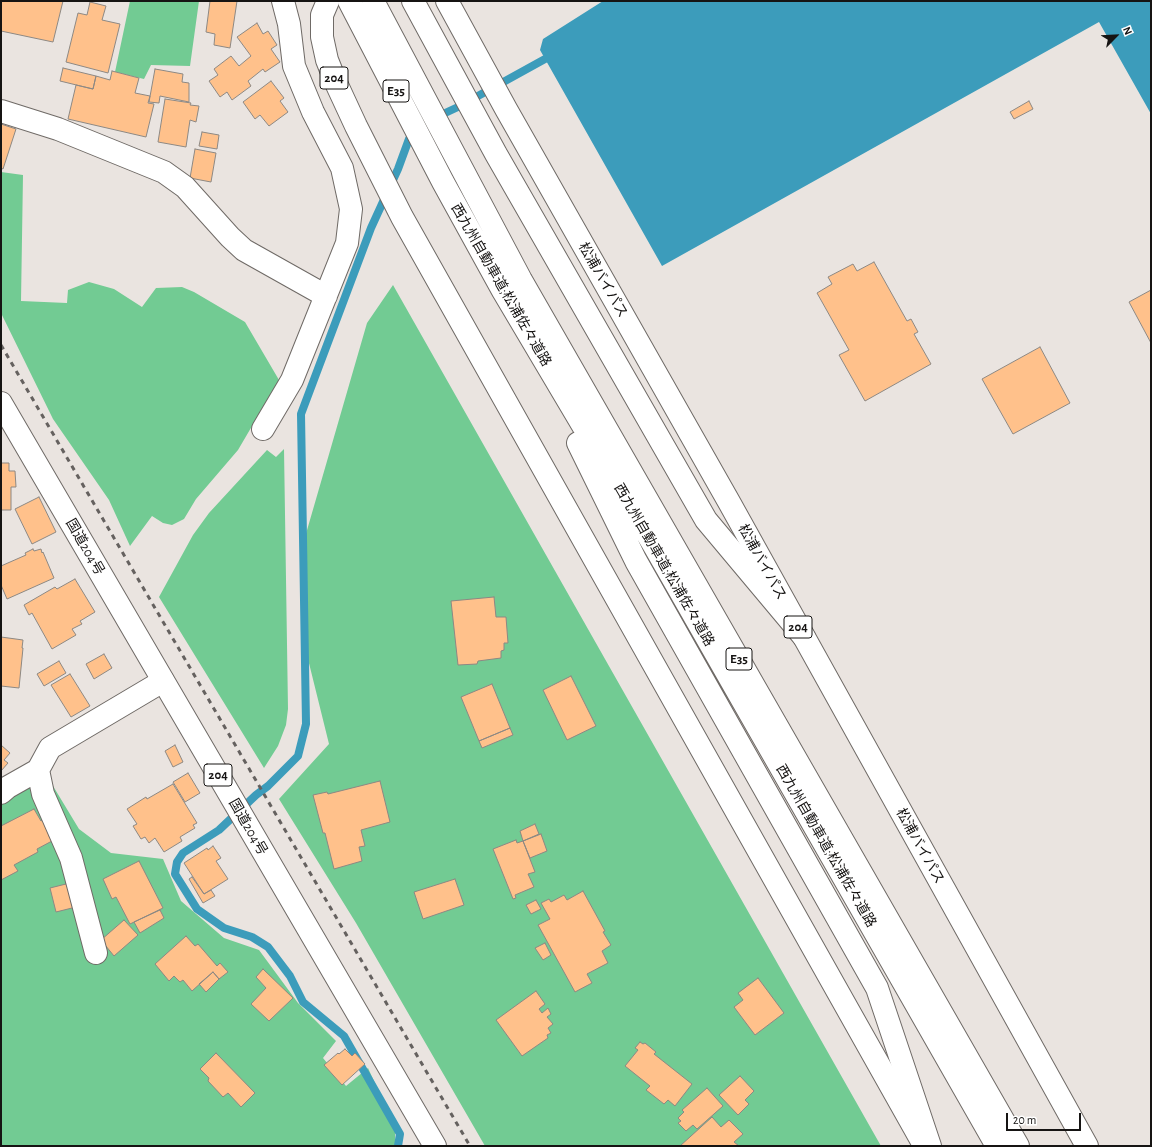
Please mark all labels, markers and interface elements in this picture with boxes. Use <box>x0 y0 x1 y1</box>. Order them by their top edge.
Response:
north arrow <box>1096 16 1136 56</box>
text: N <box>1121 25 1134 37</box>
road number: 204 <box>320 67 348 89</box>
road number: E35 <box>383 80 409 102</box>
street label: 西九州自動車道;松浦佐々道路 <box>447 201 555 369</box>
street label: 松浦バイパス <box>575 239 631 321</box>
street label: 西九州自動車道;松浦佐々道路 <box>610 481 718 649</box>
street label: 国道204号 <box>62 516 108 578</box>
street label: 松浦バイパス <box>734 521 790 603</box>
road number: 204 <box>784 616 812 638</box>
road number: E35 <box>726 648 752 670</box>
street label: 西九州自動車道;松浦佐々道路 <box>772 762 880 930</box>
road number: 204 <box>204 764 232 786</box>
street label: 国道204号 <box>225 796 271 858</box>
street label: 松浦バイパス <box>892 805 948 887</box>
scale bar <box>1008 1105 1083 1131</box>
text: 20 m <box>1013 1114 1036 1126</box>

